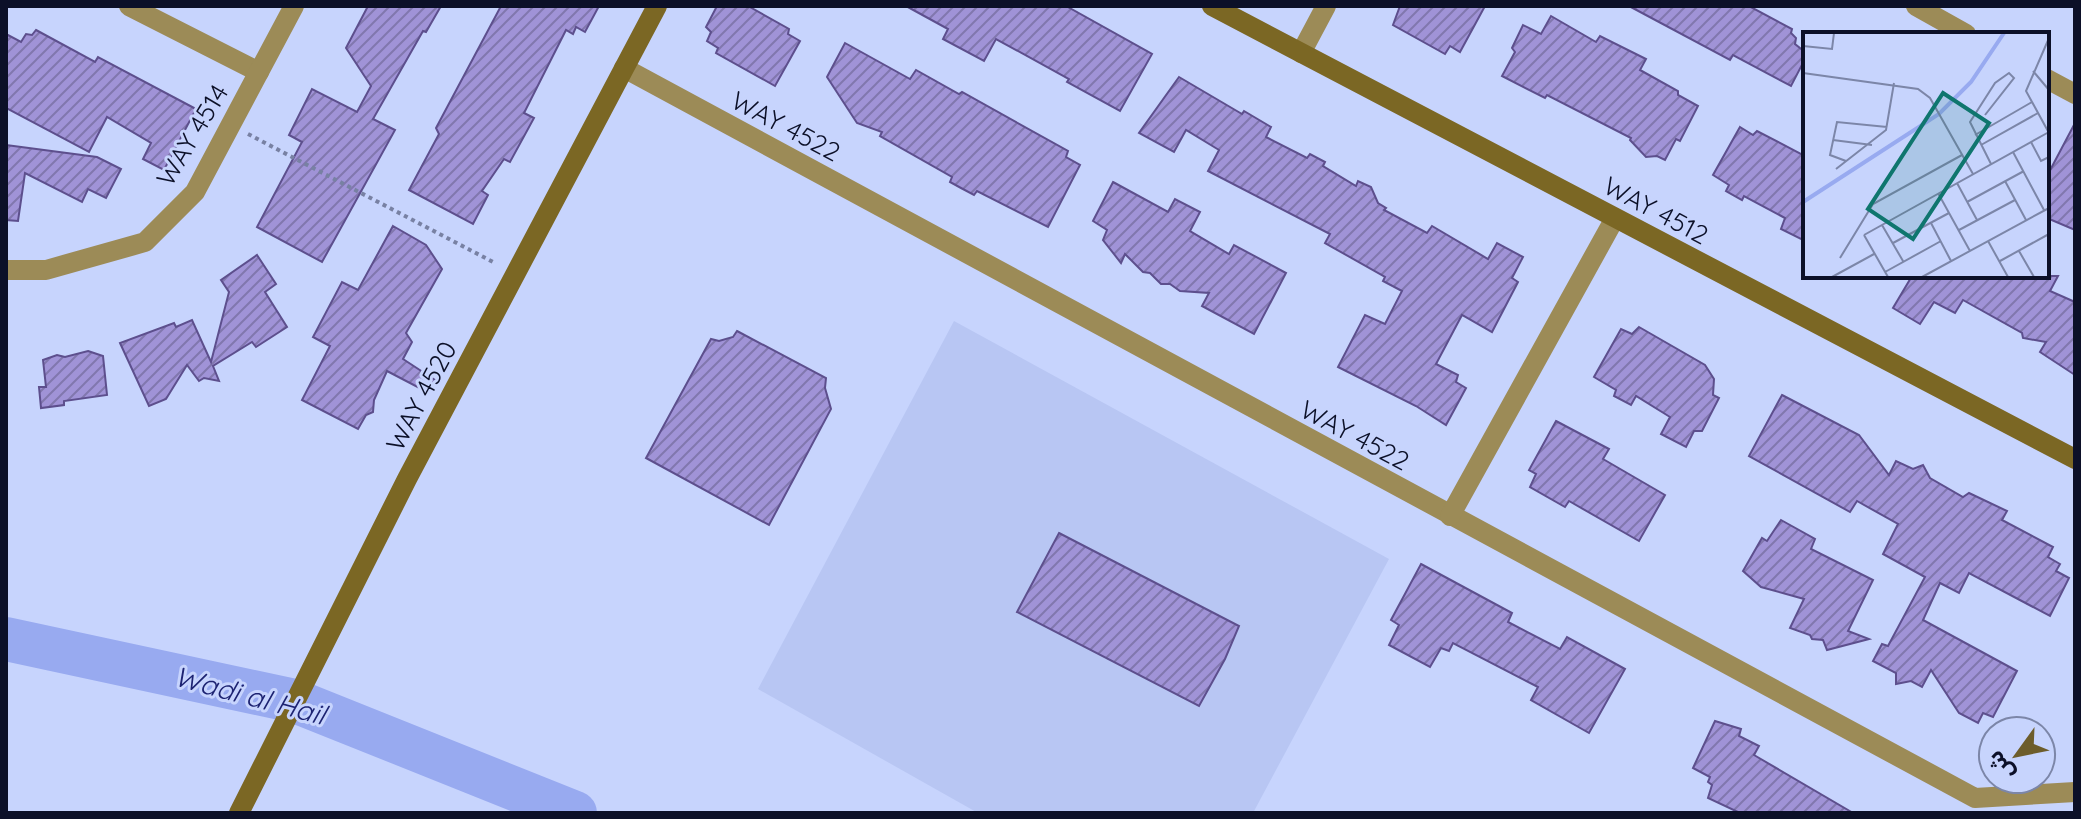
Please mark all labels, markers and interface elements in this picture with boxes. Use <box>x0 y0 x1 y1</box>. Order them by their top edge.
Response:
inset map <box>1803 32 2049 278</box>
street label: WAY 4514 <box>149 78 235 192</box>
street label: WAY 4522 <box>726 84 846 168</box>
street label: WAY 4512 <box>1598 169 1714 251</box>
street label: WAY 4520 <box>378 335 464 457</box>
street label: WAY 4522 <box>1295 393 1415 477</box>
water label: Wadi al Hail <box>171 658 333 733</box>
north arrow <box>1977 715 2057 795</box>
text: ش <box>1980 746 2020 786</box>

